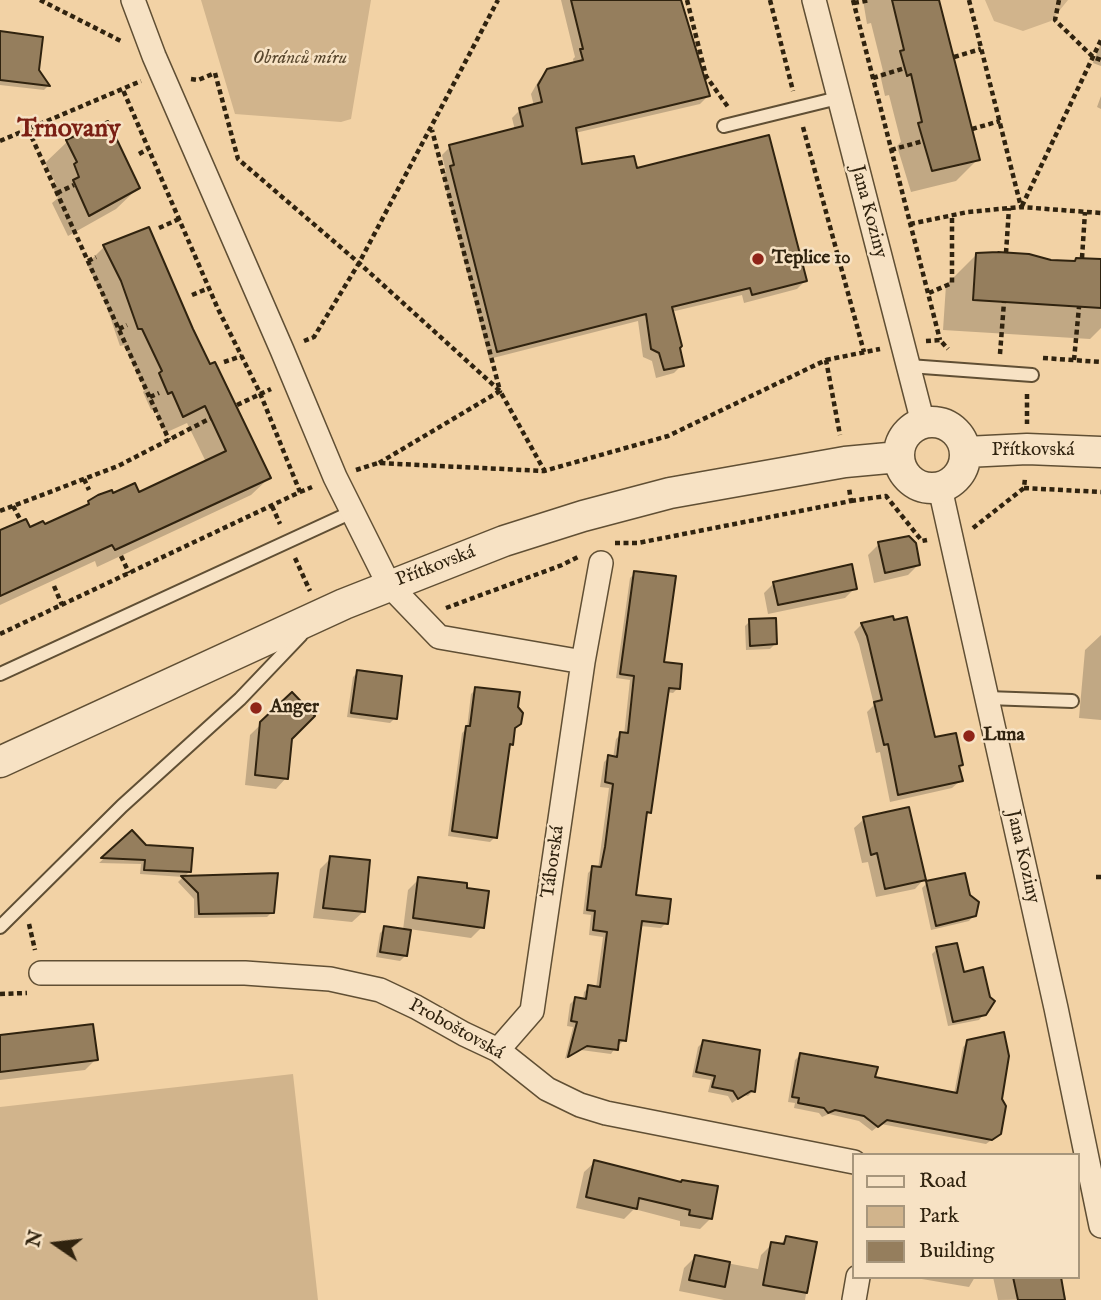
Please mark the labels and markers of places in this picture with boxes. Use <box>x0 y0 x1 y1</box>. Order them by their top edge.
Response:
place label: Teplice 10 <box>772 248 851 270</box>
marker: Teplice 10 <box>750 251 766 267</box>
place label: Anger <box>270 697 319 719</box>
marker: Anger <box>248 700 264 716</box>
place label: Luna <box>983 725 1025 747</box>
marker: Luna <box>961 728 977 744</box>

